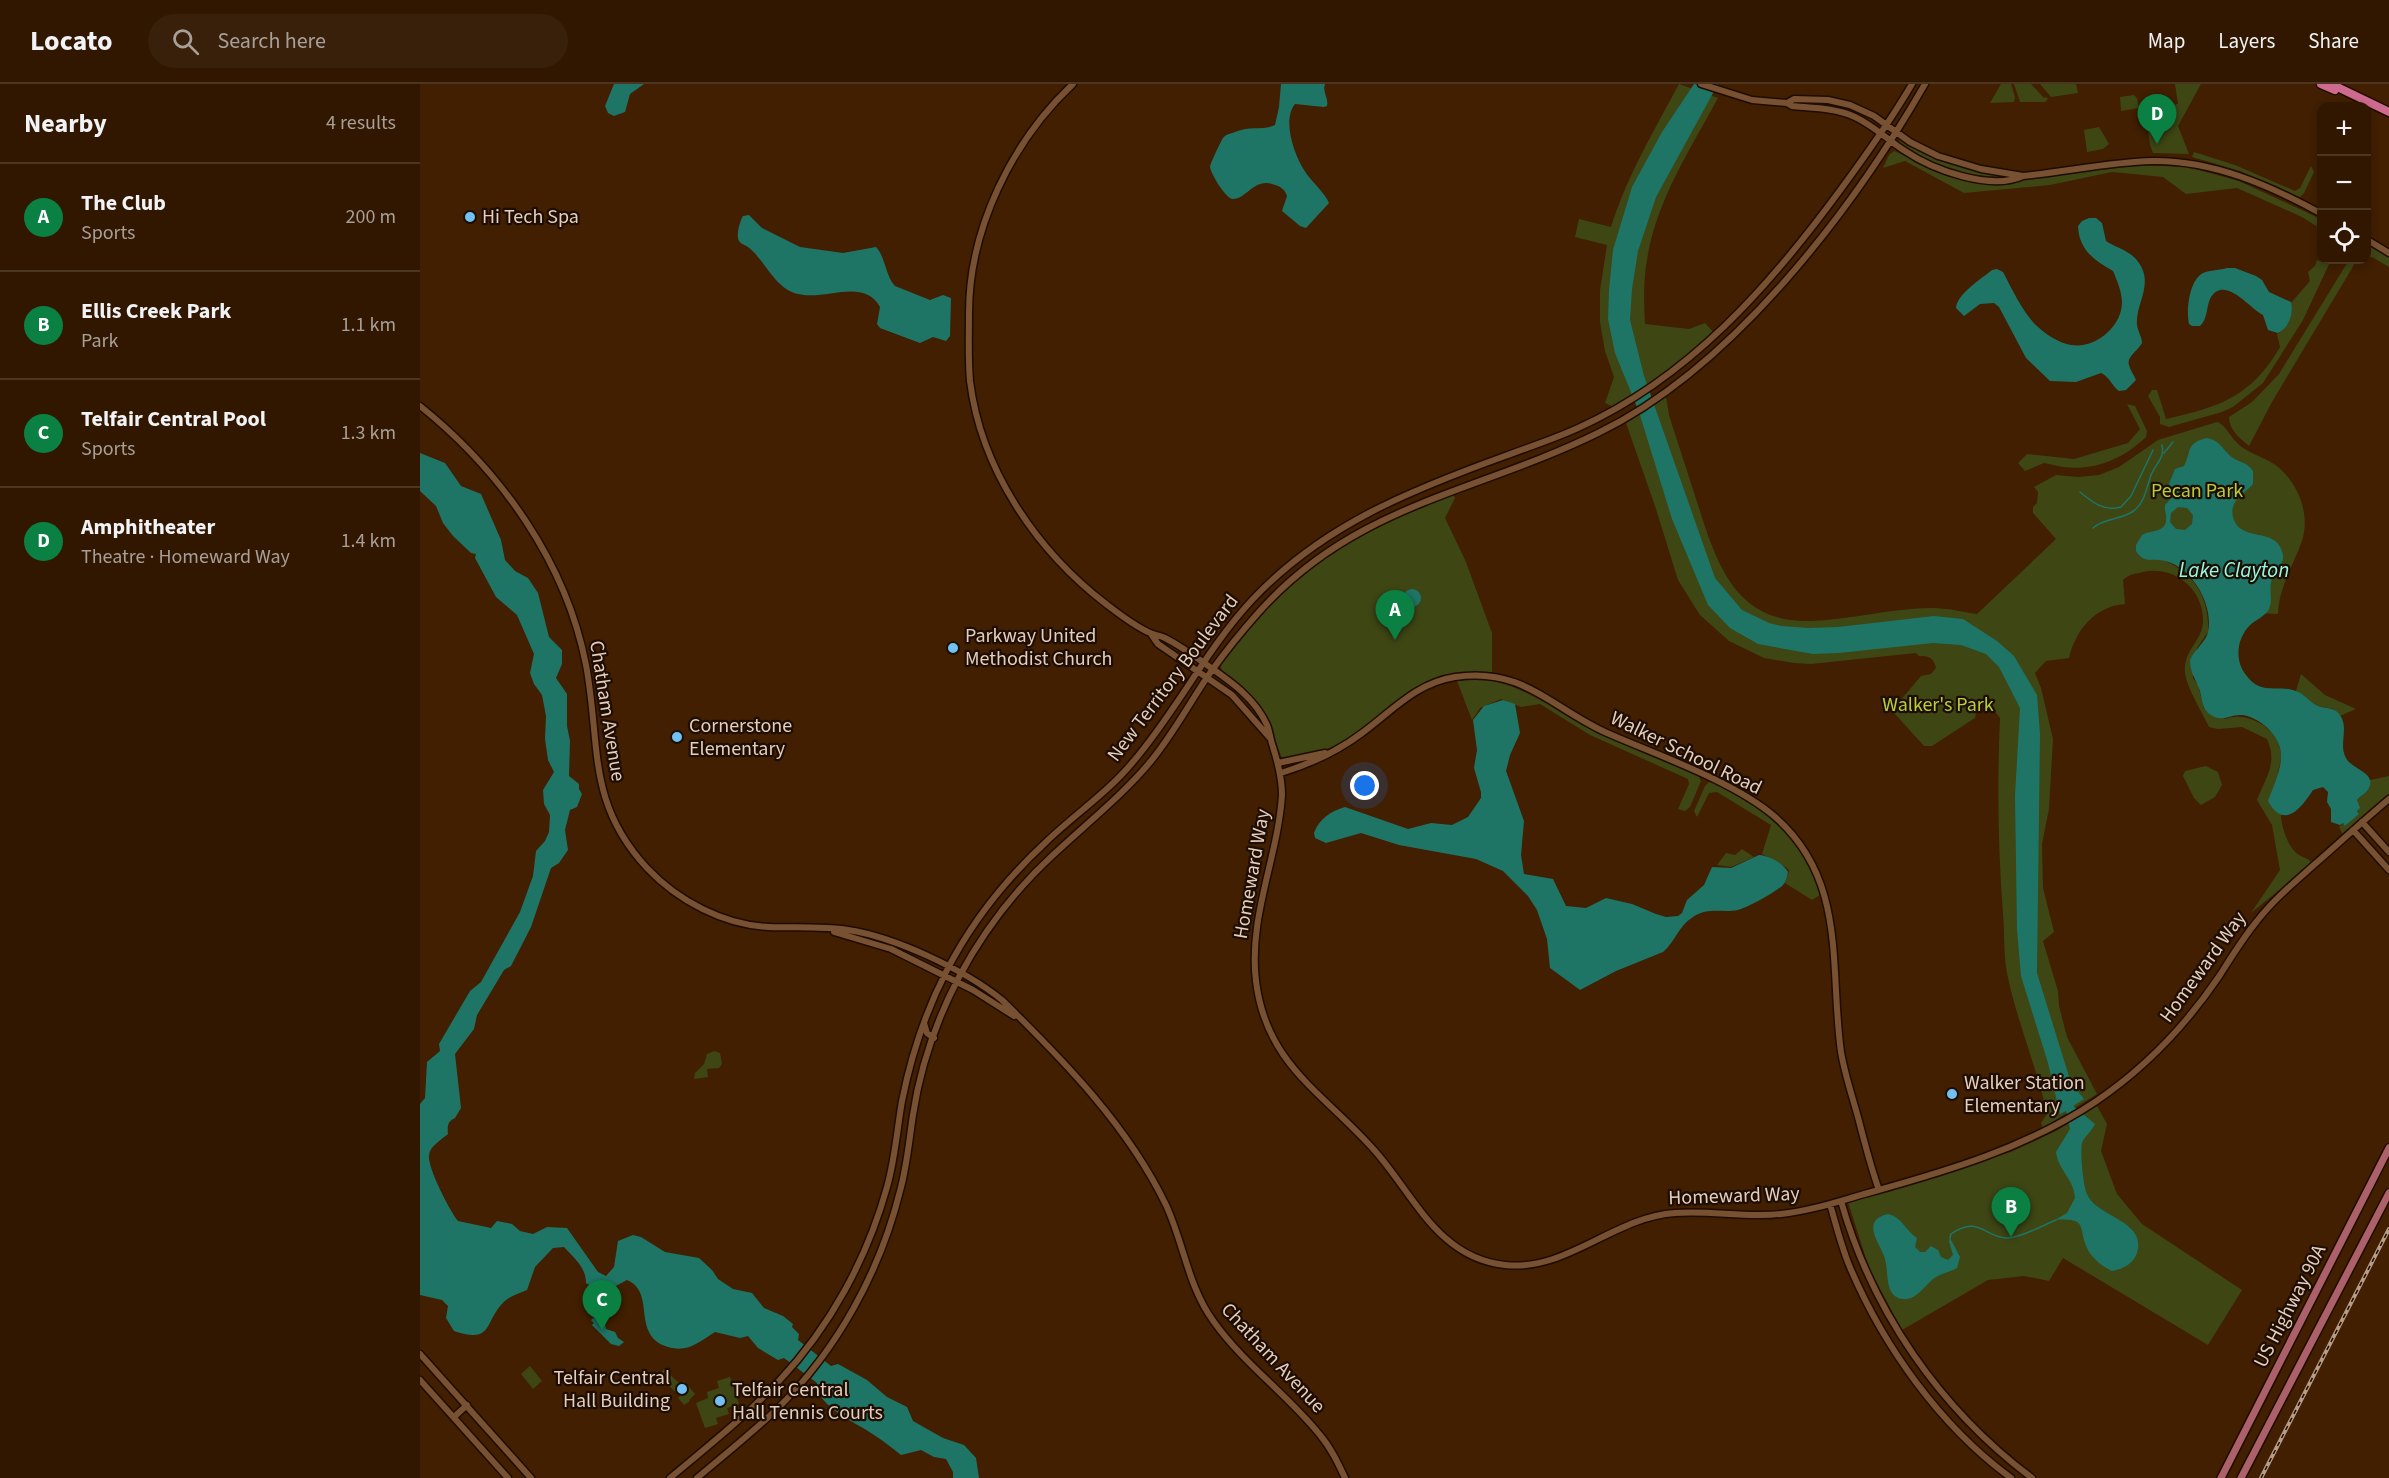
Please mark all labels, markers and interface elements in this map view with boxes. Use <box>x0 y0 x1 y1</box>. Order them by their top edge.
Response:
search box <box>148 14 568 68</box>
text: Locato <box>30 21 112 61</box>
icon: search <box>169 25 202 58</box>
text: Search here <box>217 25 326 57</box>
text: Map <box>2148 26 2185 56</box>
text: Layers <box>2218 26 2275 56</box>
text: Share <box>2308 26 2359 56</box>
pin: D <box>2138 94 2176 144</box>
map controls <box>2317 102 2371 264</box>
button: + <box>2317 102 2371 156</box>
text: Nearby <box>24 105 107 142</box>
text: 4 results <box>326 109 396 137</box>
button: − <box>2317 156 2371 210</box>
text: The Club <box>81 187 166 219</box>
text: A <box>38 203 49 231</box>
text: 200 m <box>346 203 396 231</box>
place label: Hi Tech Spa <box>482 203 579 231</box>
marker: Hi Tech Spa <box>463 210 477 224</box>
button: locate <box>2317 210 2371 264</box>
text: Sports <box>81 219 136 247</box>
text: Ellis Creek Park <box>81 295 231 327</box>
text: B <box>37 311 50 339</box>
text: 1.1 km <box>341 311 396 339</box>
text: Park <box>81 327 118 355</box>
text: Telfair Central Pool <box>81 403 266 435</box>
text: C <box>38 419 49 447</box>
text: 1.3 km <box>341 419 396 447</box>
text: Sports <box>81 435 136 463</box>
park label: Pecan Park <box>2151 477 2243 505</box>
text: Amphitheater <box>81 511 215 543</box>
text: D <box>37 527 50 555</box>
text: 1.4 km <box>341 527 396 555</box>
text: Theatre · Homeward Way <box>81 543 290 571</box>
water label: Lake Clayton <box>2179 555 2289 585</box>
street label: New Territory Boulevard <box>1101 588 1245 768</box>
pin: A <box>1376 590 1414 640</box>
place label: Parkway United Methodist Church <box>965 622 1112 673</box>
street label: Chatham Avenue <box>582 639 632 783</box>
marker: Parkway United Methodist Church <box>946 641 960 655</box>
park label: Walker's Park <box>1882 691 1994 719</box>
street label: Walker School Road <box>1606 704 1766 802</box>
place label: Cornerstone Elementary <box>689 712 792 763</box>
marker: Cornerstone Elementary <box>670 730 684 744</box>
your location <box>1350 771 1379 800</box>
street label: Homeward Way <box>1227 806 1277 941</box>
street label: Homeward Way <box>2153 905 2253 1028</box>
place label: Walker Station Elementary <box>1964 1069 2085 1120</box>
marker: Walker Station Elementary <box>1945 1087 1959 1101</box>
street label: Homeward Way <box>1668 1180 1801 1212</box>
pin: B <box>1992 1188 2030 1237</box>
street label: US Highway 90A <box>2247 1240 2333 1372</box>
pin: C <box>582 1280 621 1330</box>
street label: Chatham Avenue <box>1214 1297 1332 1420</box>
place label: Telfair Central Hall Building <box>554 1364 670 1415</box>
place label: Telfair Central Hall Tennis Courts <box>732 1376 883 1427</box>
marker: Telfair Central Hall Building <box>675 1382 689 1396</box>
marker: Telfair Central Hall Tennis Courts <box>713 1394 727 1408</box>

